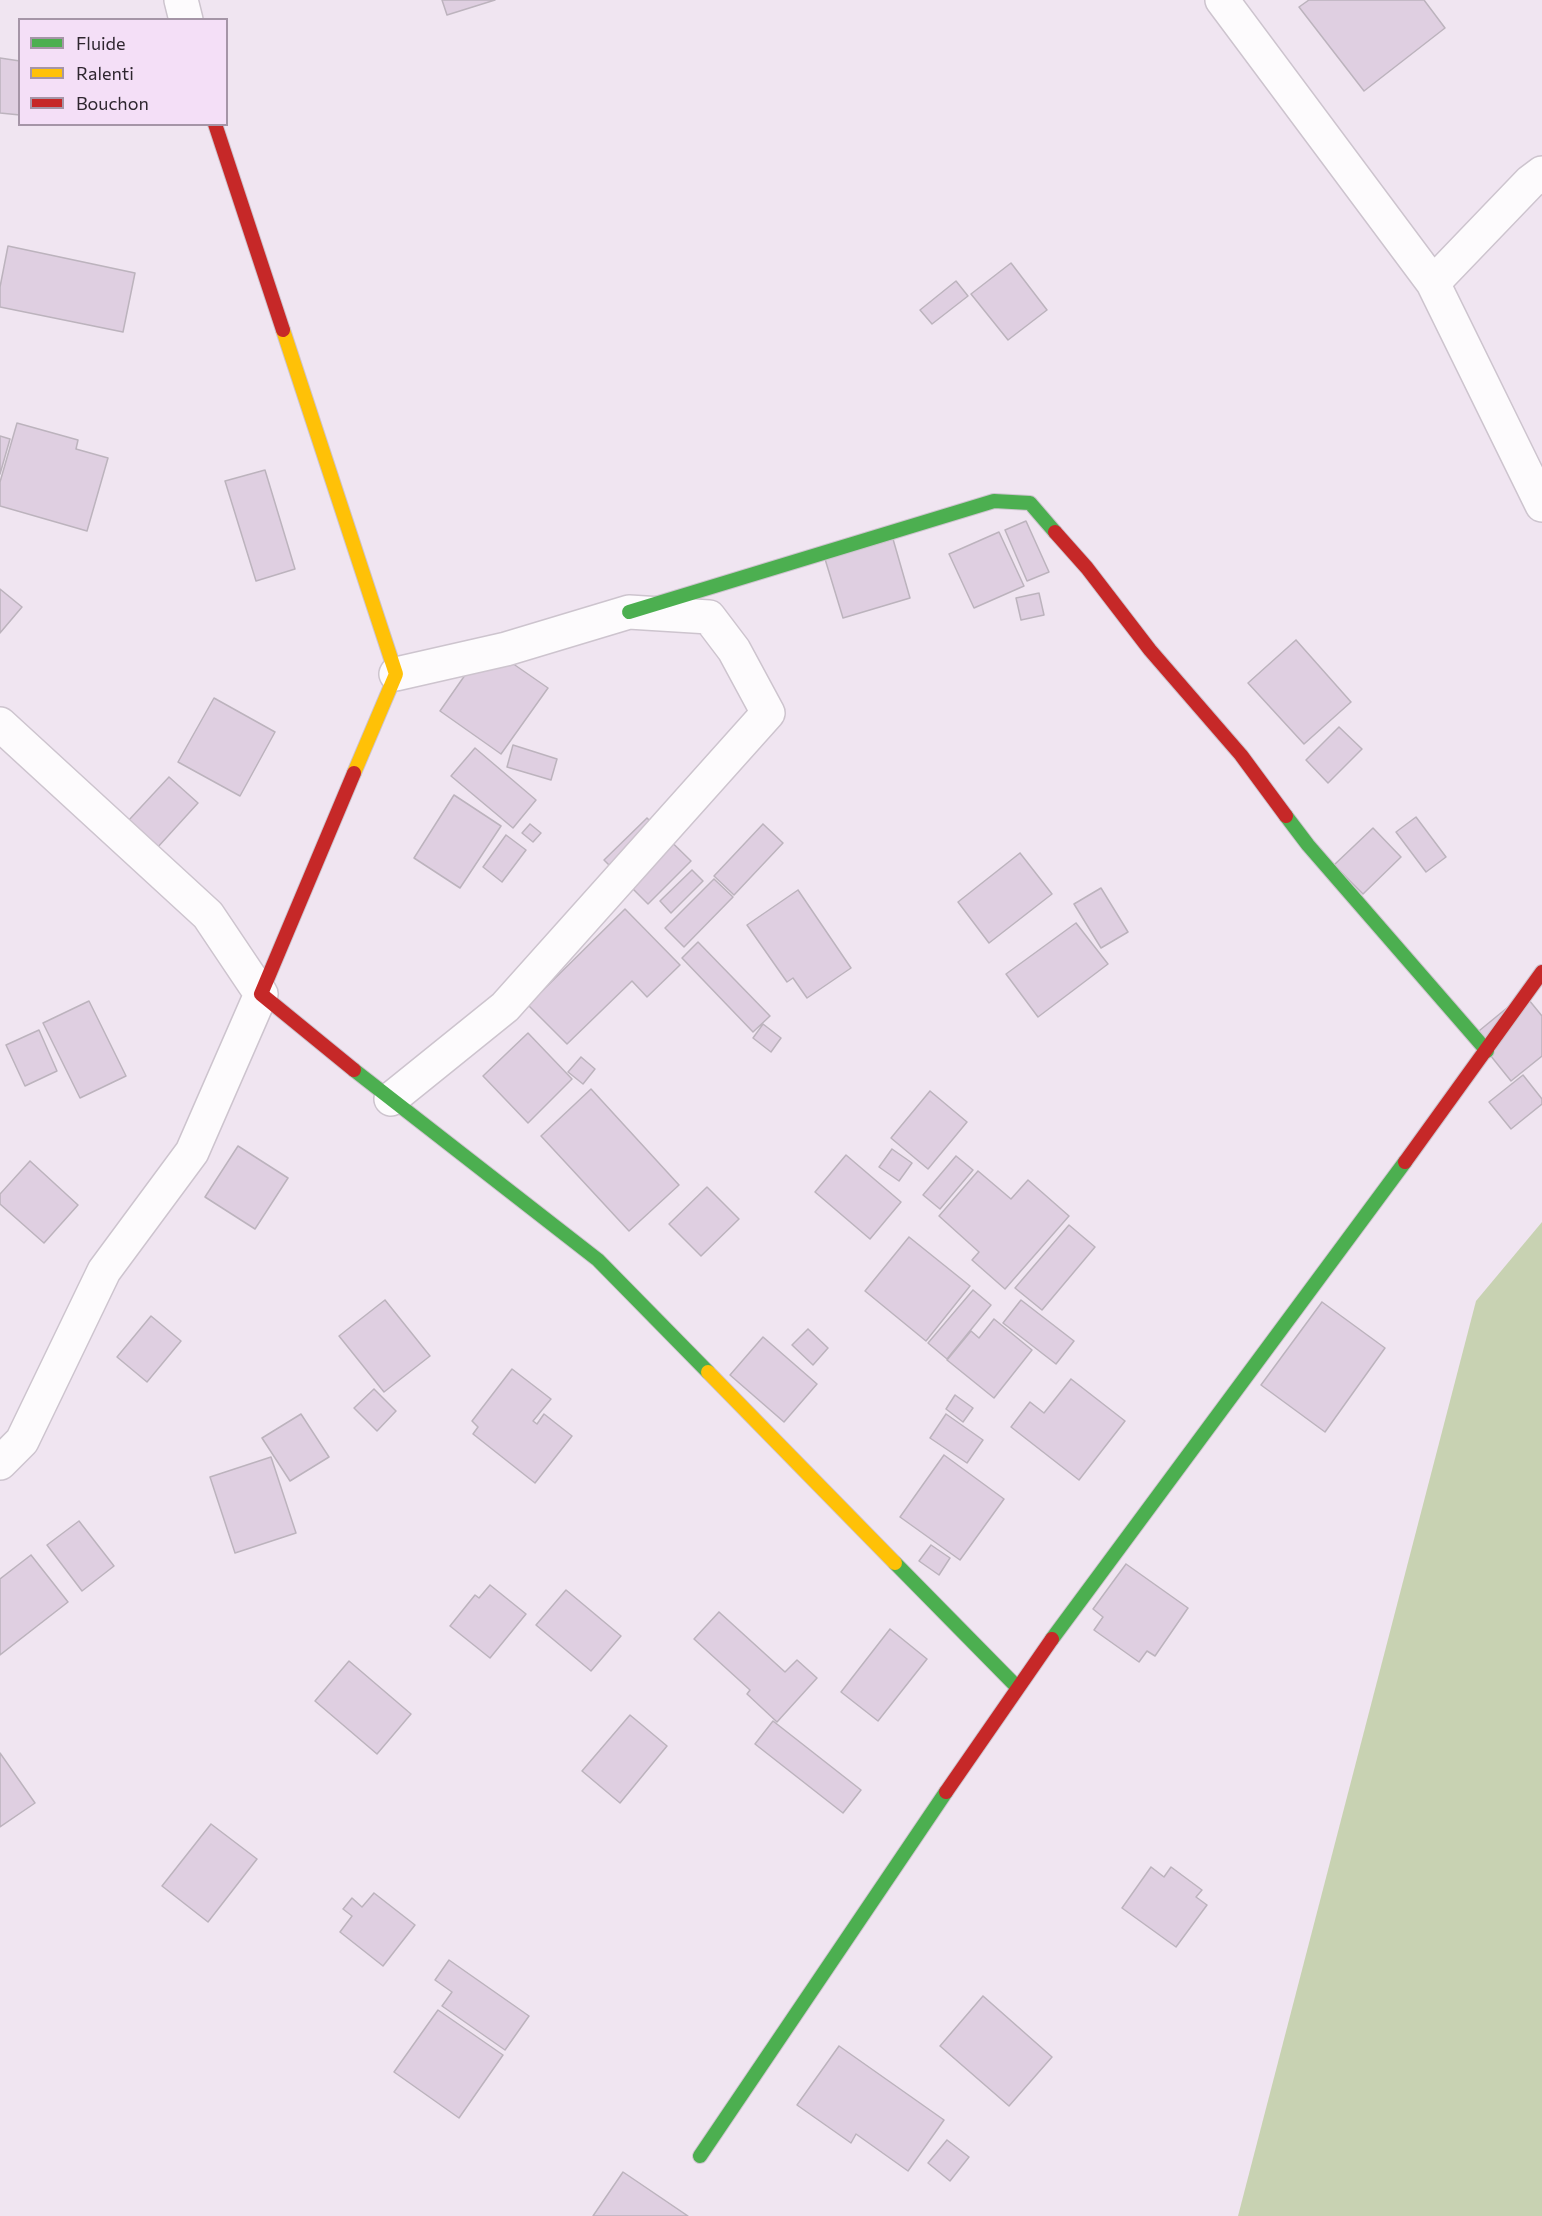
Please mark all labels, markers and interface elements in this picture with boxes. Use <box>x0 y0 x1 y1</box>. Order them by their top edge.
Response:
legend <box>18 18 228 126</box>
text: Fluide <box>76 32 125 54</box>
text: Ralenti <box>76 62 134 84</box>
text: Bouchon <box>76 92 149 114</box>

